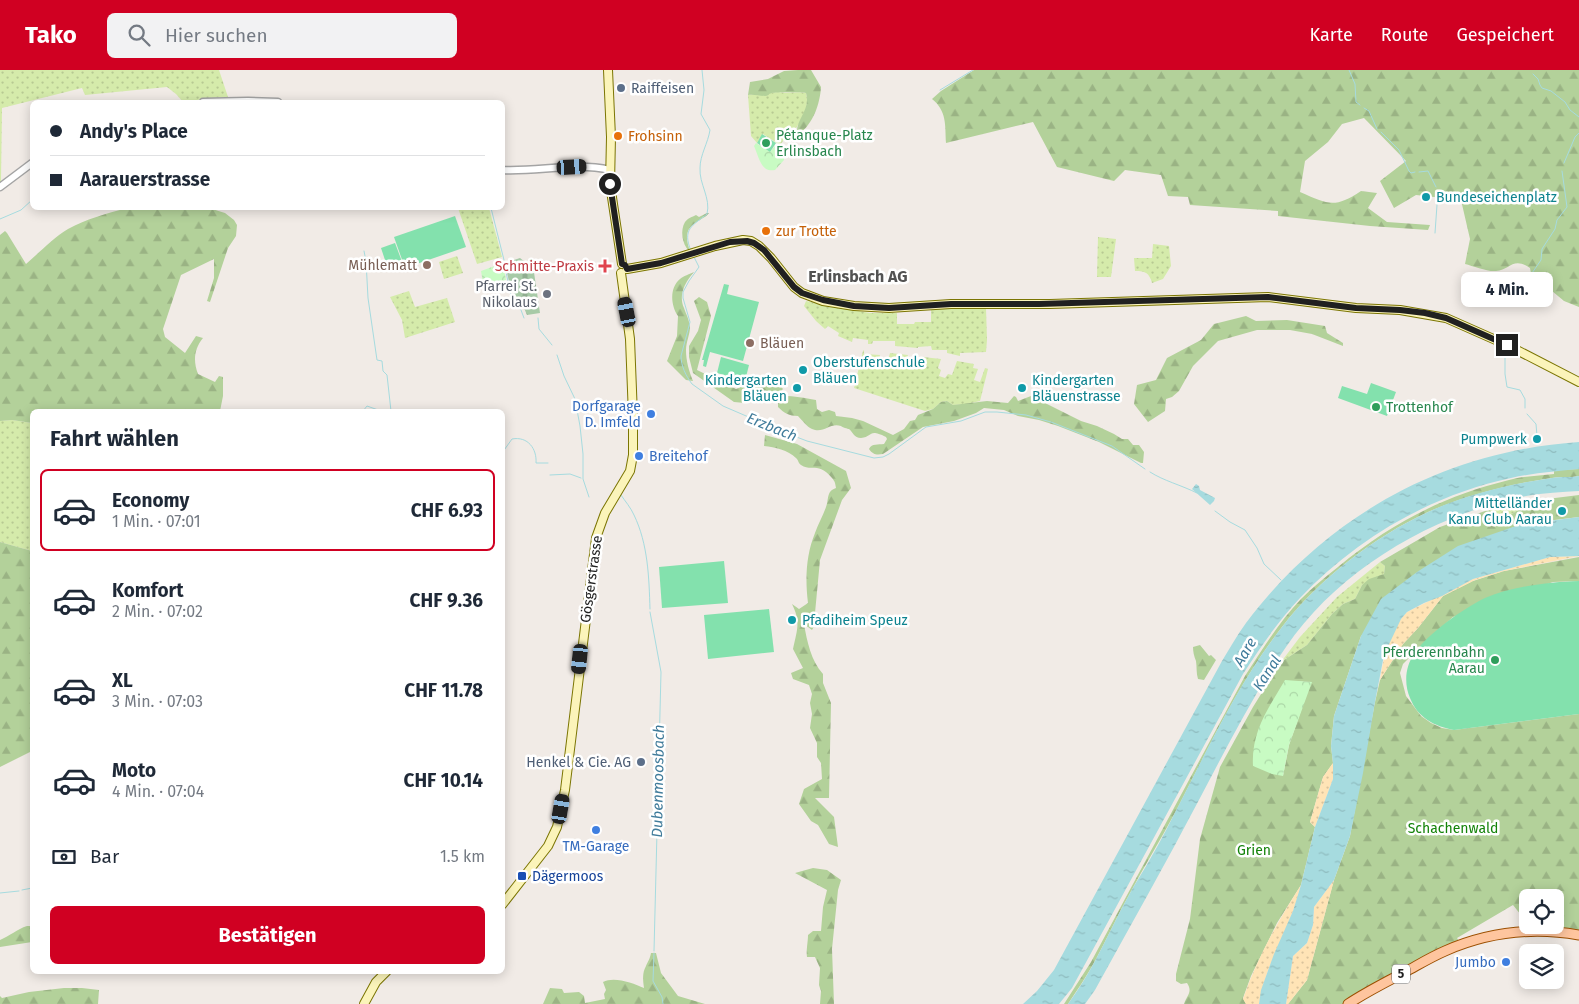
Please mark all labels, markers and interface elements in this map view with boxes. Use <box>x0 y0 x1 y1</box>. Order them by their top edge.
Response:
search box <box>107 13 457 58</box>
text: Tako <box>25 21 77 49</box>
icon: search <box>125 21 153 49</box>
text: Hier suchen <box>165 24 268 47</box>
text: Karte <box>1310 24 1353 46</box>
text: Route <box>1381 24 1428 46</box>
text: Gespeichert <box>1456 24 1554 46</box>
place label: Raiffeisen <box>631 80 694 97</box>
marker: Raiffeisen <box>615 82 627 94</box>
text: Andy's Place <box>80 120 188 143</box>
place label: Pétanque-Platz Erlinsbach <box>776 127 873 160</box>
place label: Frohsinn <box>628 128 683 145</box>
marker: Frohsinn <box>612 130 624 142</box>
marker: Pétanque-Platz Erlinsbach <box>760 137 772 149</box>
car <box>556 159 587 175</box>
text: Aarauerstrasse <box>80 168 210 191</box>
route start <box>599 173 621 195</box>
place label: Bundeseichenplatz <box>1436 189 1557 206</box>
marker: Bundeseichenplatz <box>1420 191 1432 203</box>
place label: zur Trotte <box>776 223 837 240</box>
marker: zur Trotte <box>760 225 772 237</box>
place label: Mühlematt <box>348 257 418 274</box>
place label: Schmitte-Praxis <box>495 258 594 275</box>
marker: Mühlematt <box>421 259 433 271</box>
marker: Schmitte-Praxis <box>598 259 612 273</box>
district label: Erlinsbach AG <box>808 267 908 286</box>
callout: 4 Min. <box>1461 272 1553 308</box>
place label: Pfarrei St. Nikolaus <box>475 278 537 311</box>
text: 4 Min. <box>1486 280 1529 299</box>
marker: Pfarrei St. Nikolaus <box>541 288 553 300</box>
car <box>616 296 637 328</box>
route end <box>1496 334 1518 356</box>
place label: Bläuen <box>760 335 804 352</box>
marker: Bläuen <box>744 337 756 349</box>
place label: Oberstufenschule Bläuen <box>813 354 925 387</box>
marker: Oberstufenschule Bläuen <box>797 364 809 376</box>
place label: Kindergarten Bläuen <box>705 372 787 405</box>
place label: Kindergarten Bläuenstrasse <box>1032 372 1121 405</box>
marker: Kindergarten Bläuen <box>791 382 803 394</box>
marker: Kindergarten Bläuenstrasse <box>1016 382 1028 394</box>
place label: Dorfgarage D. Imfeld <box>572 398 641 431</box>
place label: Trottenhof <box>1386 399 1454 416</box>
marker: Trottenhof <box>1370 401 1382 413</box>
marker: Dorfgarage D. Imfeld <box>645 408 657 420</box>
water label: Erzbach <box>744 409 800 445</box>
text: Fahrt wählen <box>50 425 179 452</box>
place label: Pumpwerk <box>1461 431 1528 448</box>
marker: Pumpwerk <box>1531 433 1543 445</box>
place label: Breitehof <box>649 448 709 465</box>
marker: Breitehof <box>633 450 645 462</box>
icon: car <box>52 488 97 533</box>
text: Economy <box>112 489 189 512</box>
place label: Mittelländer Kanu Club Aarau <box>1448 495 1553 528</box>
text: CHF 6.93 <box>411 499 483 522</box>
marker: Mittelländer Kanu Club Aarau <box>1556 505 1568 517</box>
text: 1 Min. · 07:01 <box>112 512 201 531</box>
street label: Gösgerstrasse <box>577 534 606 624</box>
icon: car <box>52 578 97 623</box>
text: Komfort <box>112 579 183 602</box>
text: CHF 9.36 <box>410 589 483 612</box>
text: 2 Min. · 07:02 <box>112 602 203 621</box>
place label: Pfadiheim Speuz <box>802 612 908 629</box>
marker: Pfadiheim Speuz <box>786 614 798 626</box>
water label: Aare <box>1229 634 1260 670</box>
car <box>570 643 589 675</box>
place label: Pferderennbahn Aarau <box>1383 644 1485 677</box>
water label: Kanal <box>1249 652 1285 694</box>
marker: Pferderennbahn Aarau <box>1489 654 1501 666</box>
icon: car <box>52 668 97 713</box>
text: XL <box>112 669 133 692</box>
text: CHF 11.78 <box>404 679 483 702</box>
text: 3 Min. · 07:03 <box>112 692 203 711</box>
water label: Dubenmoosbach <box>648 724 668 838</box>
place label: Henkel & Cie. AG <box>526 754 631 771</box>
marker: Henkel & Cie. AG <box>635 756 647 768</box>
icon: car <box>52 758 97 803</box>
text: Moto <box>112 759 156 782</box>
text: CHF 10.14 <box>404 769 483 792</box>
text: 4 Min. · 07:04 <box>112 782 204 801</box>
car <box>551 793 570 825</box>
park label: Schachenwald <box>1408 820 1498 837</box>
marker: TM-Garage <box>590 824 602 836</box>
place label: TM-Garage <box>562 838 630 855</box>
park label: Grien <box>1237 842 1271 859</box>
icon: cash <box>50 843 78 871</box>
text: Bar <box>90 845 119 868</box>
text: 1.5 km <box>440 847 485 866</box>
place label: Dägermoos <box>532 868 604 885</box>
marker: Dägermoos <box>516 870 528 882</box>
map controls <box>1519 889 1564 989</box>
button: locate <box>1519 889 1564 934</box>
button: Bestätigen <box>50 906 485 964</box>
button: layers <box>1519 944 1564 989</box>
place label: Jumbo <box>1455 954 1496 971</box>
marker: Jumbo <box>1500 956 1512 968</box>
road number: 5 <box>1392 964 1410 984</box>

